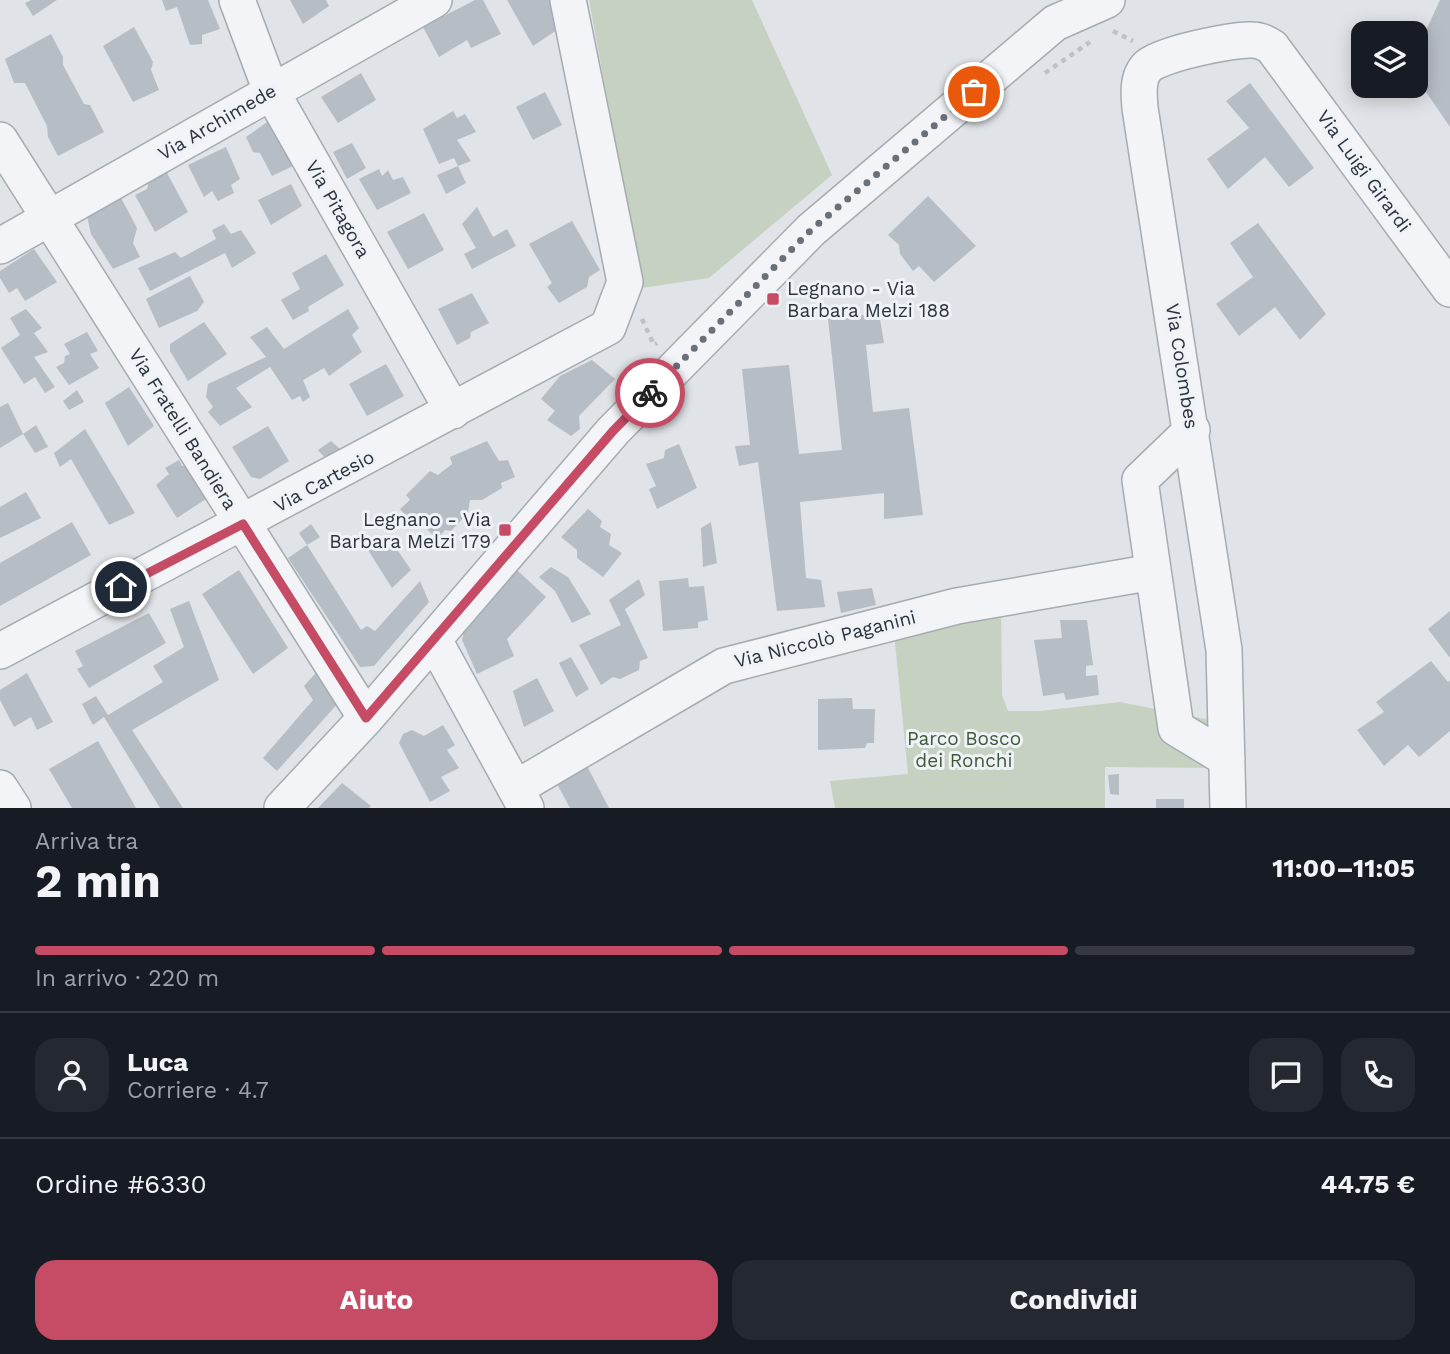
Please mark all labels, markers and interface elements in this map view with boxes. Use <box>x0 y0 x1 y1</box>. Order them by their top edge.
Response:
map controls <box>1351 21 1428 98</box>
button: layers <box>1351 21 1428 98</box>
pin <box>944 62 1004 122</box>
icon: bag <box>955 73 993 111</box>
street label: Via Archimede <box>154 79 280 165</box>
street label: Via Luigi Girardi <box>1312 106 1416 236</box>
street label: Via Pitagora <box>301 156 375 262</box>
place label: Legnano - Via Barbara Melzi 188 <box>787 277 950 322</box>
marker: Legnano - Via Barbara Melzi 188 <box>765 291 781 307</box>
street label: Via Colombes <box>1161 302 1203 430</box>
street label: Via Fratelli Bandiera <box>124 344 242 514</box>
courier <box>615 358 685 428</box>
icon: bike <box>631 374 669 412</box>
street label: Via Cartesio <box>270 445 378 517</box>
place label: Legnano - Via Barbara Melzi 179 <box>329 508 491 553</box>
marker: Legnano - Via Barbara Melzi 179 <box>497 522 513 538</box>
pin <box>91 557 151 617</box>
icon: home <box>102 568 140 606</box>
street label: Via Niccolò Paganini <box>732 605 918 673</box>
park label: Parco Bosco dei Ronchi <box>907 727 1021 772</box>
text: Arriva tra <box>35 828 138 855</box>
text: 11:00–11:05 <box>1272 853 1415 883</box>
text: 2 min <box>35 854 161 908</box>
text: In arrivo · 220 m <box>35 965 219 992</box>
button: person <box>35 1038 109 1112</box>
button: chat <box>1249 1038 1323 1112</box>
button: phone <box>1341 1038 1415 1112</box>
text: Luca <box>127 1047 188 1077</box>
text: Corriere · 4.7 <box>127 1077 269 1104</box>
text: Ordine #6330 <box>35 1169 207 1199</box>
text: 44.75 € <box>1321 1169 1415 1199</box>
button: Aiuto <box>35 1260 718 1340</box>
button: Condividi <box>732 1260 1415 1340</box>

